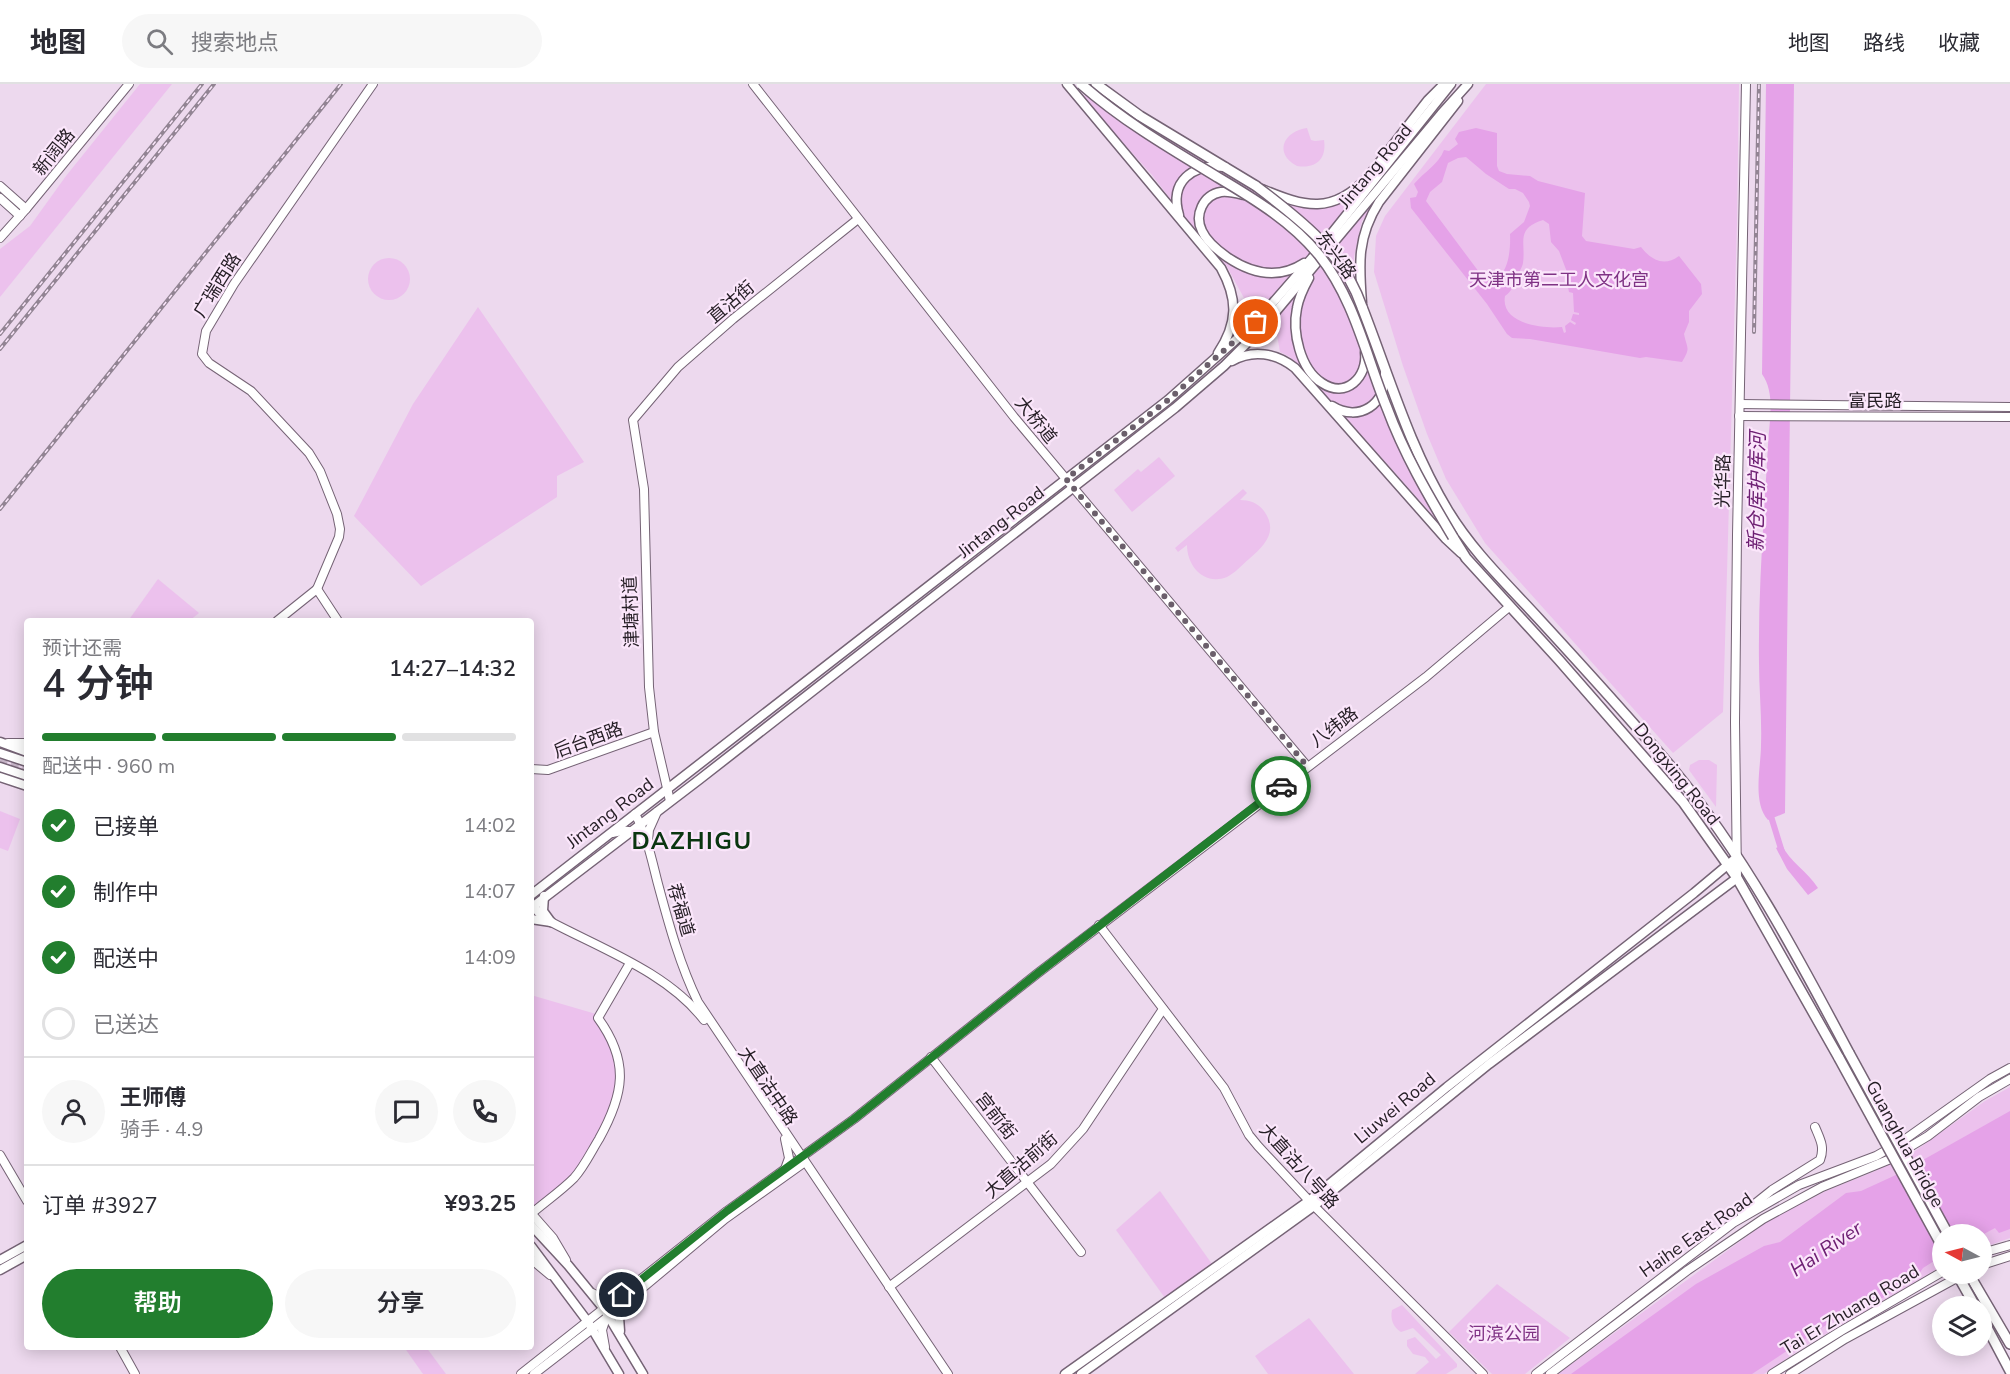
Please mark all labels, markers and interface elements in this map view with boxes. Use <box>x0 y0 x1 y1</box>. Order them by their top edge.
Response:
search box <box>122 14 542 68</box>
text: 地图 <box>30 24 86 62</box>
icon: search <box>143 25 176 58</box>
text: 搜索地点 <box>191 28 279 58</box>
text: 地图 <box>1788 29 1830 57</box>
text: 路线 <box>1863 29 1905 57</box>
text: 收藏 <box>1938 29 1980 57</box>
street label: Jintang Road <box>1332 119 1417 214</box>
street label: 新阔路 <box>28 123 80 181</box>
street label: 东兴路 <box>1310 226 1362 284</box>
street label: 广瑞西路 <box>188 248 246 322</box>
park label: 天津市第二工人文化宫 <box>1469 268 1649 292</box>
street label: 直沽街 <box>703 275 759 329</box>
pin <box>1230 296 1281 347</box>
icon: bag <box>1239 305 1272 338</box>
street label: 富民路 <box>1848 389 1902 413</box>
street label: 大桥道 <box>1010 391 1062 449</box>
water label: 新仓库护库河 <box>1742 428 1772 552</box>
street label: 光华路 <box>1711 454 1735 508</box>
street label: Jintang Road <box>952 481 1049 564</box>
street label: 津塘村道 <box>618 576 644 648</box>
text: 预计还需 <box>42 635 122 662</box>
text: 14:27–14:32 <box>389 654 516 684</box>
text: 4 分钟 <box>42 658 154 711</box>
street label: 八纬路 <box>1305 701 1363 753</box>
street label: 后台西路 <box>550 716 626 764</box>
street label: Dongxing Road <box>1628 718 1726 830</box>
text: 配送中 · 960 m <box>42 753 175 780</box>
courier <box>1251 756 1311 816</box>
icon: car <box>1265 770 1298 803</box>
street label: Jintang Road <box>561 772 658 854</box>
icon: check <box>42 809 75 842</box>
text: 已接单 <box>93 812 159 842</box>
text: 14:02 <box>463 812 516 839</box>
district label: DAZHIGU <box>631 825 753 857</box>
icon: check <box>42 875 75 908</box>
text: 制作中 <box>93 878 159 908</box>
text: 14:07 <box>463 878 516 905</box>
street label: 荐福道 <box>662 881 700 939</box>
icon: check <box>42 941 75 974</box>
text: 配送中 <box>93 944 159 974</box>
text: 14:09 <box>463 944 516 971</box>
text: 已送达 <box>93 1010 159 1040</box>
street label: 大直沽中路 <box>733 1042 803 1130</box>
street label: Liuwei Road <box>1349 1067 1441 1149</box>
street label: Guanghua Bridge <box>1860 1076 1950 1212</box>
button: person <box>42 1080 105 1143</box>
button: chat <box>375 1080 438 1143</box>
button: phone <box>453 1080 516 1143</box>
text: 王师傅 <box>120 1083 186 1113</box>
street label: 宫前街 <box>970 1087 1022 1145</box>
text: 骑手 · 4.9 <box>120 1116 203 1143</box>
street label: 大直沽八号路 <box>1254 1118 1344 1214</box>
street label: 大直沽前街 <box>979 1126 1063 1204</box>
street label: Haihe East Road <box>1635 1187 1757 1283</box>
text: ¥93.25 <box>445 1189 516 1219</box>
text: 订单 #3927 <box>42 1191 158 1221</box>
water label: Hai River <box>1785 1215 1868 1283</box>
north arrow <box>1932 1224 1992 1284</box>
map controls <box>1932 1224 1992 1356</box>
street label: Tai Er Zhuang Road <box>1776 1259 1924 1361</box>
button: 帮助 <box>42 1269 273 1338</box>
button: 分享 <box>285 1269 516 1338</box>
pin <box>596 1269 647 1320</box>
icon: home <box>605 1278 638 1311</box>
button: layers <box>1932 1296 1992 1356</box>
park label: 河滨公园 <box>1468 1322 1540 1346</box>

